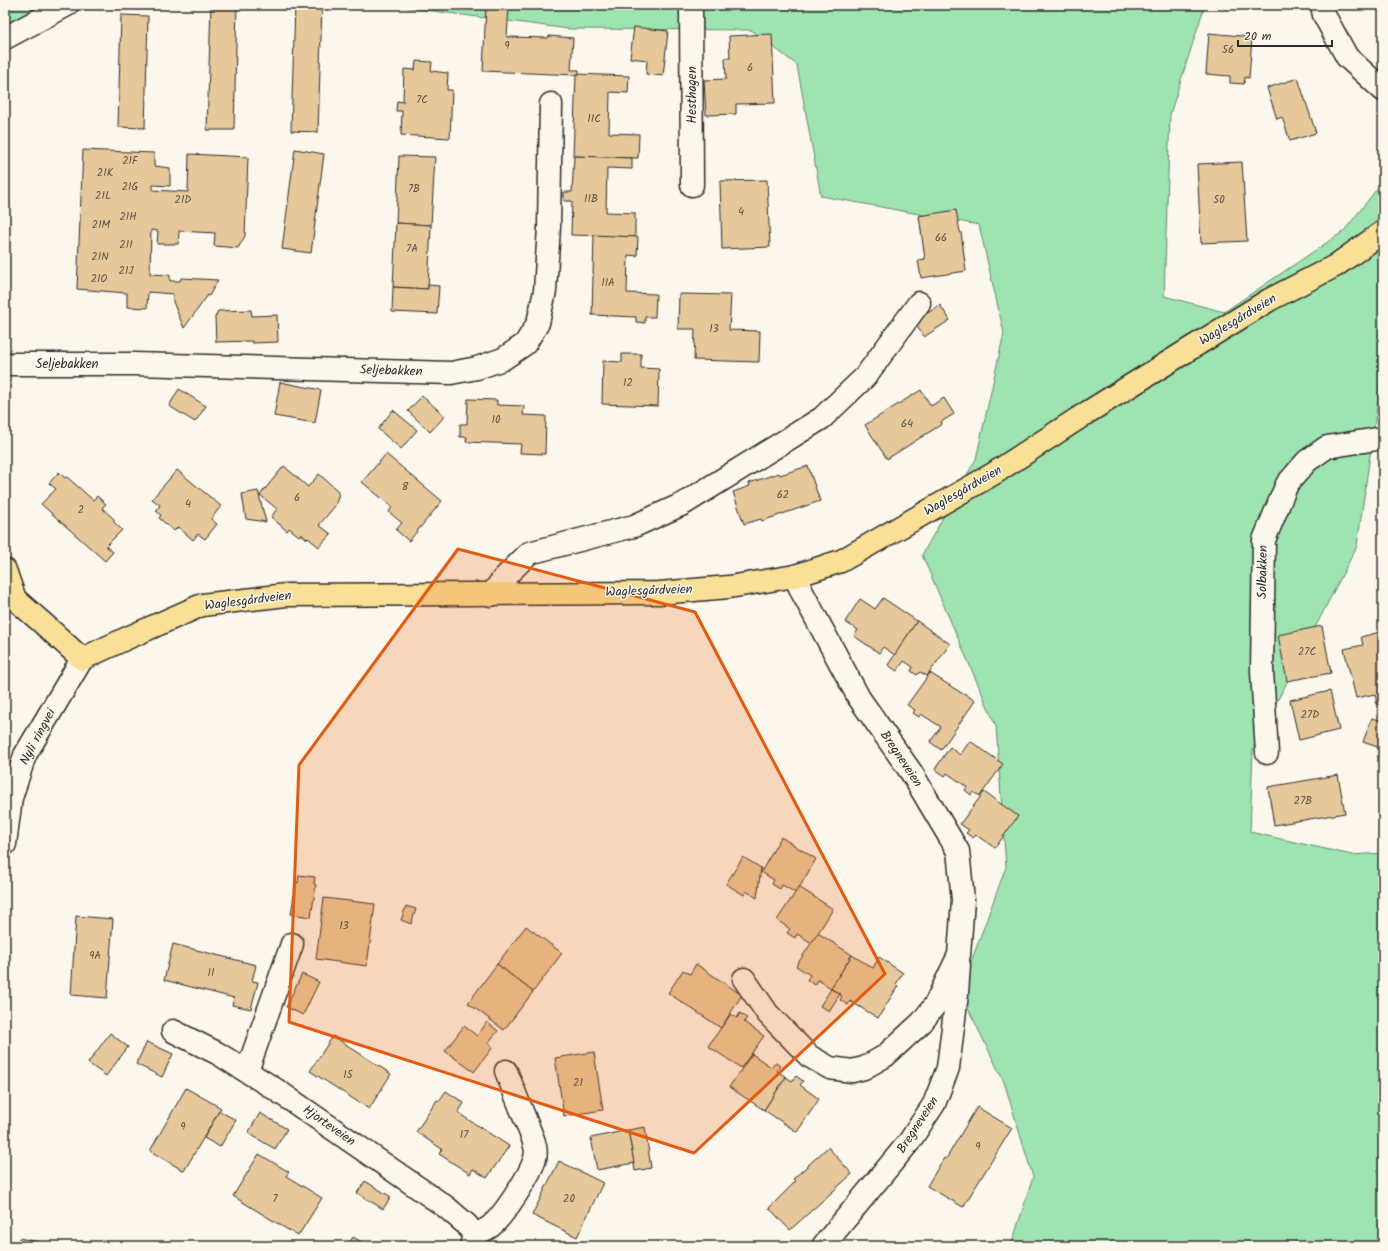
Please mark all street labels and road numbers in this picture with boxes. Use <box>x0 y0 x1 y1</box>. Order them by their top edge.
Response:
street label: Hesthagen <box>682 66 703 124</box>
street label: Waglesgårdveien <box>1195 288 1281 351</box>
street label: Seljebakken <box>36 354 99 375</box>
street label: Seljebakken <box>359 359 423 383</box>
street label: Waglesgårdveien <box>920 460 1006 522</box>
street label: Solbakken <box>1252 545 1274 599</box>
street label: Waglesgårdveien <box>605 579 693 603</box>
street label: Waglesgårdveien <box>203 585 293 617</box>
street label: Nyli ringvei <box>14 704 62 769</box>
street label: Bregneveien <box>874 726 928 792</box>
street label: Bregneveien <box>892 1092 944 1158</box>
street label: Hjorteveien <box>298 1100 360 1152</box>

